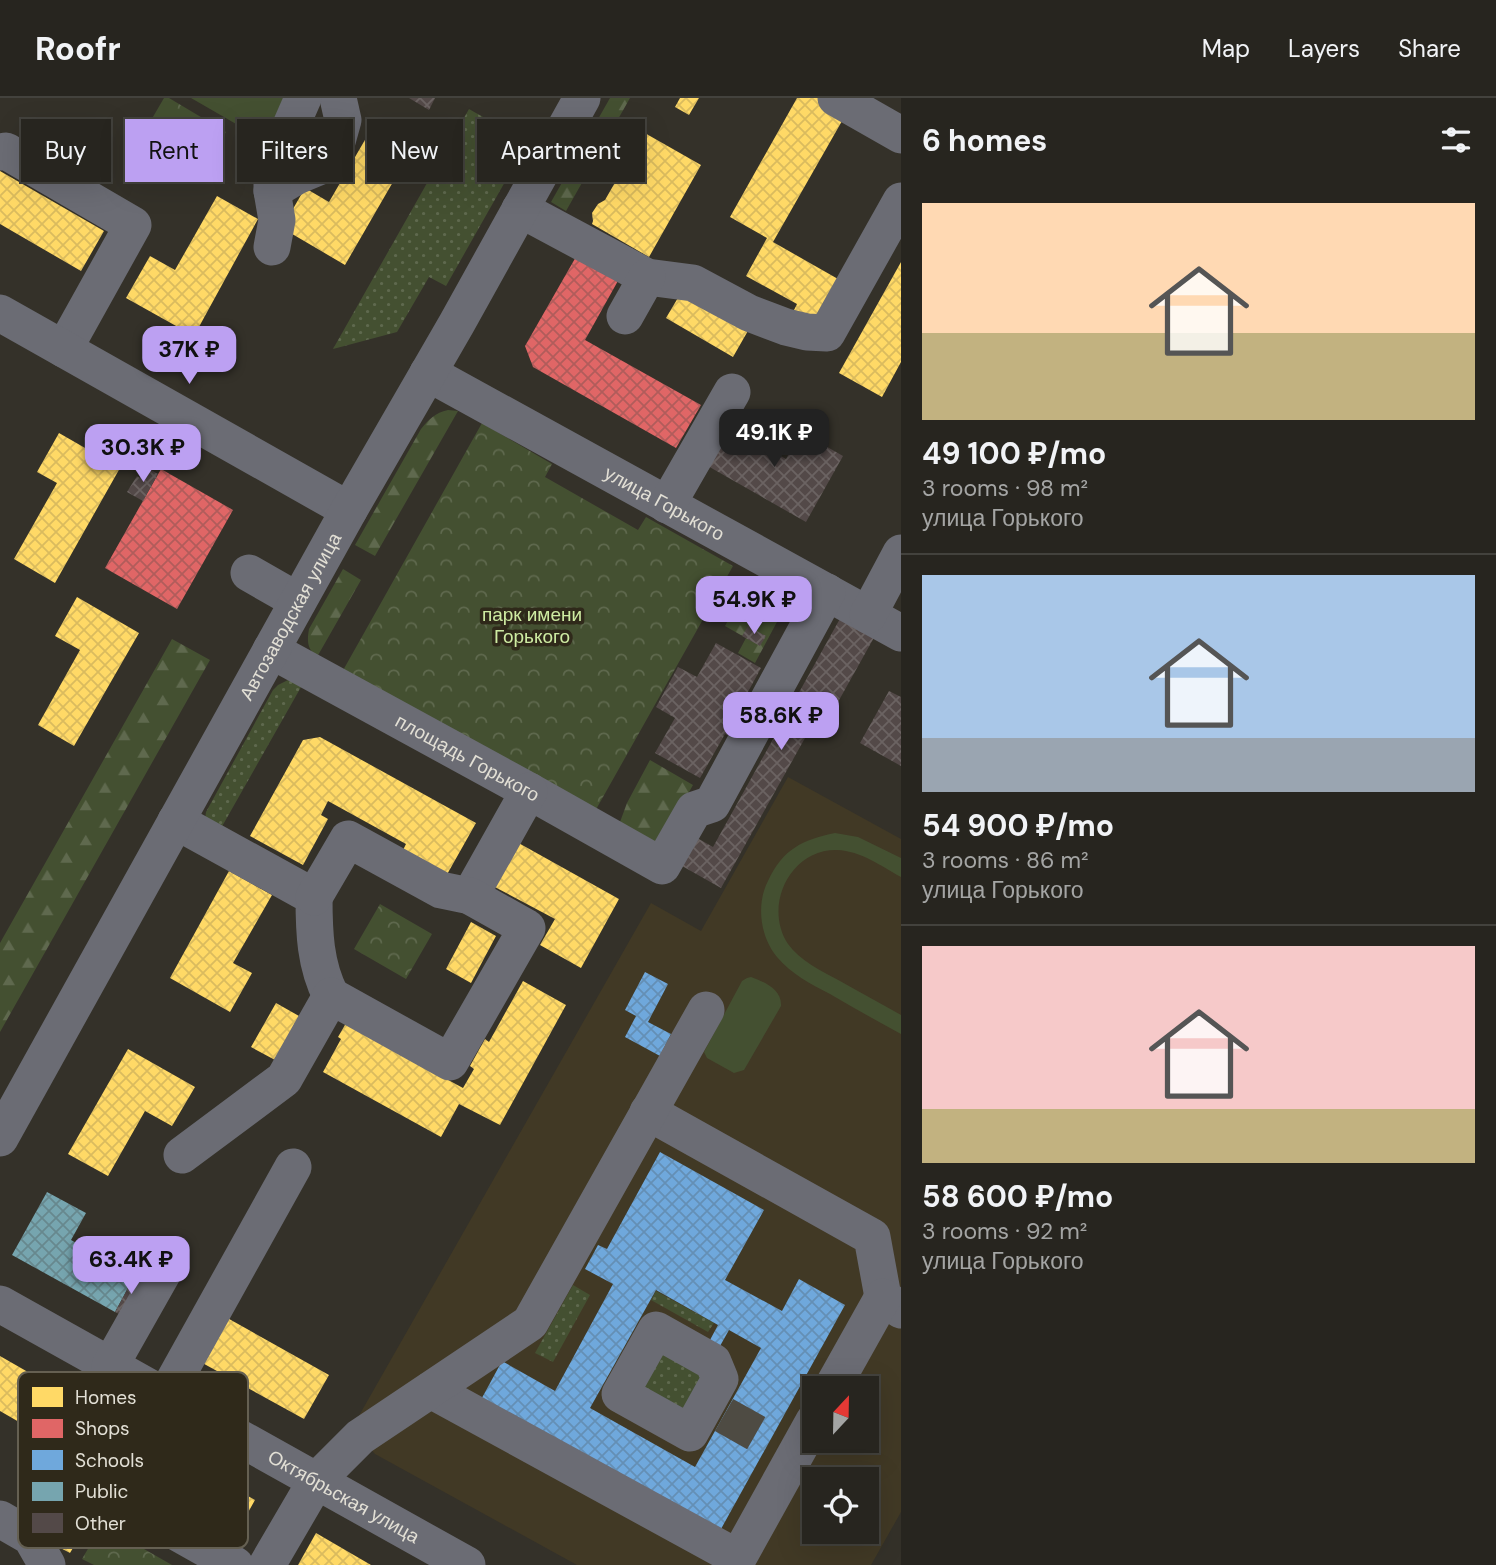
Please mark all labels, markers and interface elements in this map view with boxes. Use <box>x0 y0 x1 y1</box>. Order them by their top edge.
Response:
text: Roofr <box>35 27 121 70</box>
text: Map <box>1202 33 1250 64</box>
text: Layers <box>1288 33 1360 64</box>
text: Share <box>1398 33 1461 64</box>
chip: Buy <box>21 119 111 182</box>
chip: Rent <box>125 119 223 182</box>
chip: Filters <box>237 119 353 182</box>
chip: New <box>367 119 463 182</box>
chip: Apartment <box>477 119 645 182</box>
text: 6 homes <box>922 121 1047 160</box>
icon: filters <box>1437 121 1475 159</box>
icon: home <box>1136 248 1262 374</box>
pin: 37K ₽ <box>140 327 238 386</box>
text: 37K ₽ <box>158 334 220 364</box>
pin: 49.1K ₽ <box>709 410 839 469</box>
text: 49.1K ₽ <box>735 417 813 447</box>
pin: 30.3K ₽ <box>78 424 208 484</box>
text: 30.3K ₽ <box>101 432 185 462</box>
text: 49 100 ₽/mo <box>922 434 1106 473</box>
street label: улица Горького <box>600 460 729 547</box>
text: 3 rooms · 98 m² <box>922 473 1088 503</box>
text: улица Горького <box>922 503 1084 533</box>
street label: Автозаводская улица <box>234 528 347 705</box>
pin: 54.9K ₽ <box>689 576 819 636</box>
text: 54.9K ₽ <box>712 584 796 614</box>
park label: парк имени Горького <box>482 602 582 649</box>
icon: home <box>1136 620 1262 746</box>
pin: 58.6K ₽ <box>716 692 846 752</box>
text: 58.6K ₽ <box>739 700 823 730</box>
street label: площадь Горького <box>391 708 544 807</box>
text: 54 900 ₽/mo <box>922 806 1114 845</box>
text: 3 rooms · 86 m² <box>922 845 1089 875</box>
text: улица Горького <box>922 875 1084 905</box>
icon: home <box>1136 991 1262 1117</box>
text: 58 600 ₽/mo <box>922 1177 1113 1216</box>
text: 3 rooms · 92 m² <box>922 1216 1087 1246</box>
pin: 63.4K ₽ <box>66 1236 196 1296</box>
text: 63.4K ₽ <box>89 1244 173 1274</box>
text: улица Горького <box>922 1246 1084 1276</box>
legend <box>18 1372 248 1548</box>
north arrow <box>802 1376 878 1452</box>
map controls <box>802 1376 879 1544</box>
text: Homes <box>75 1385 136 1410</box>
text: Shops <box>75 1416 130 1441</box>
street label: Октябрьская улица <box>263 1444 424 1549</box>
text: Schools <box>75 1448 144 1473</box>
button: locate <box>802 1467 879 1544</box>
text: Public <box>75 1479 128 1504</box>
text: Other <box>75 1511 126 1536</box>

